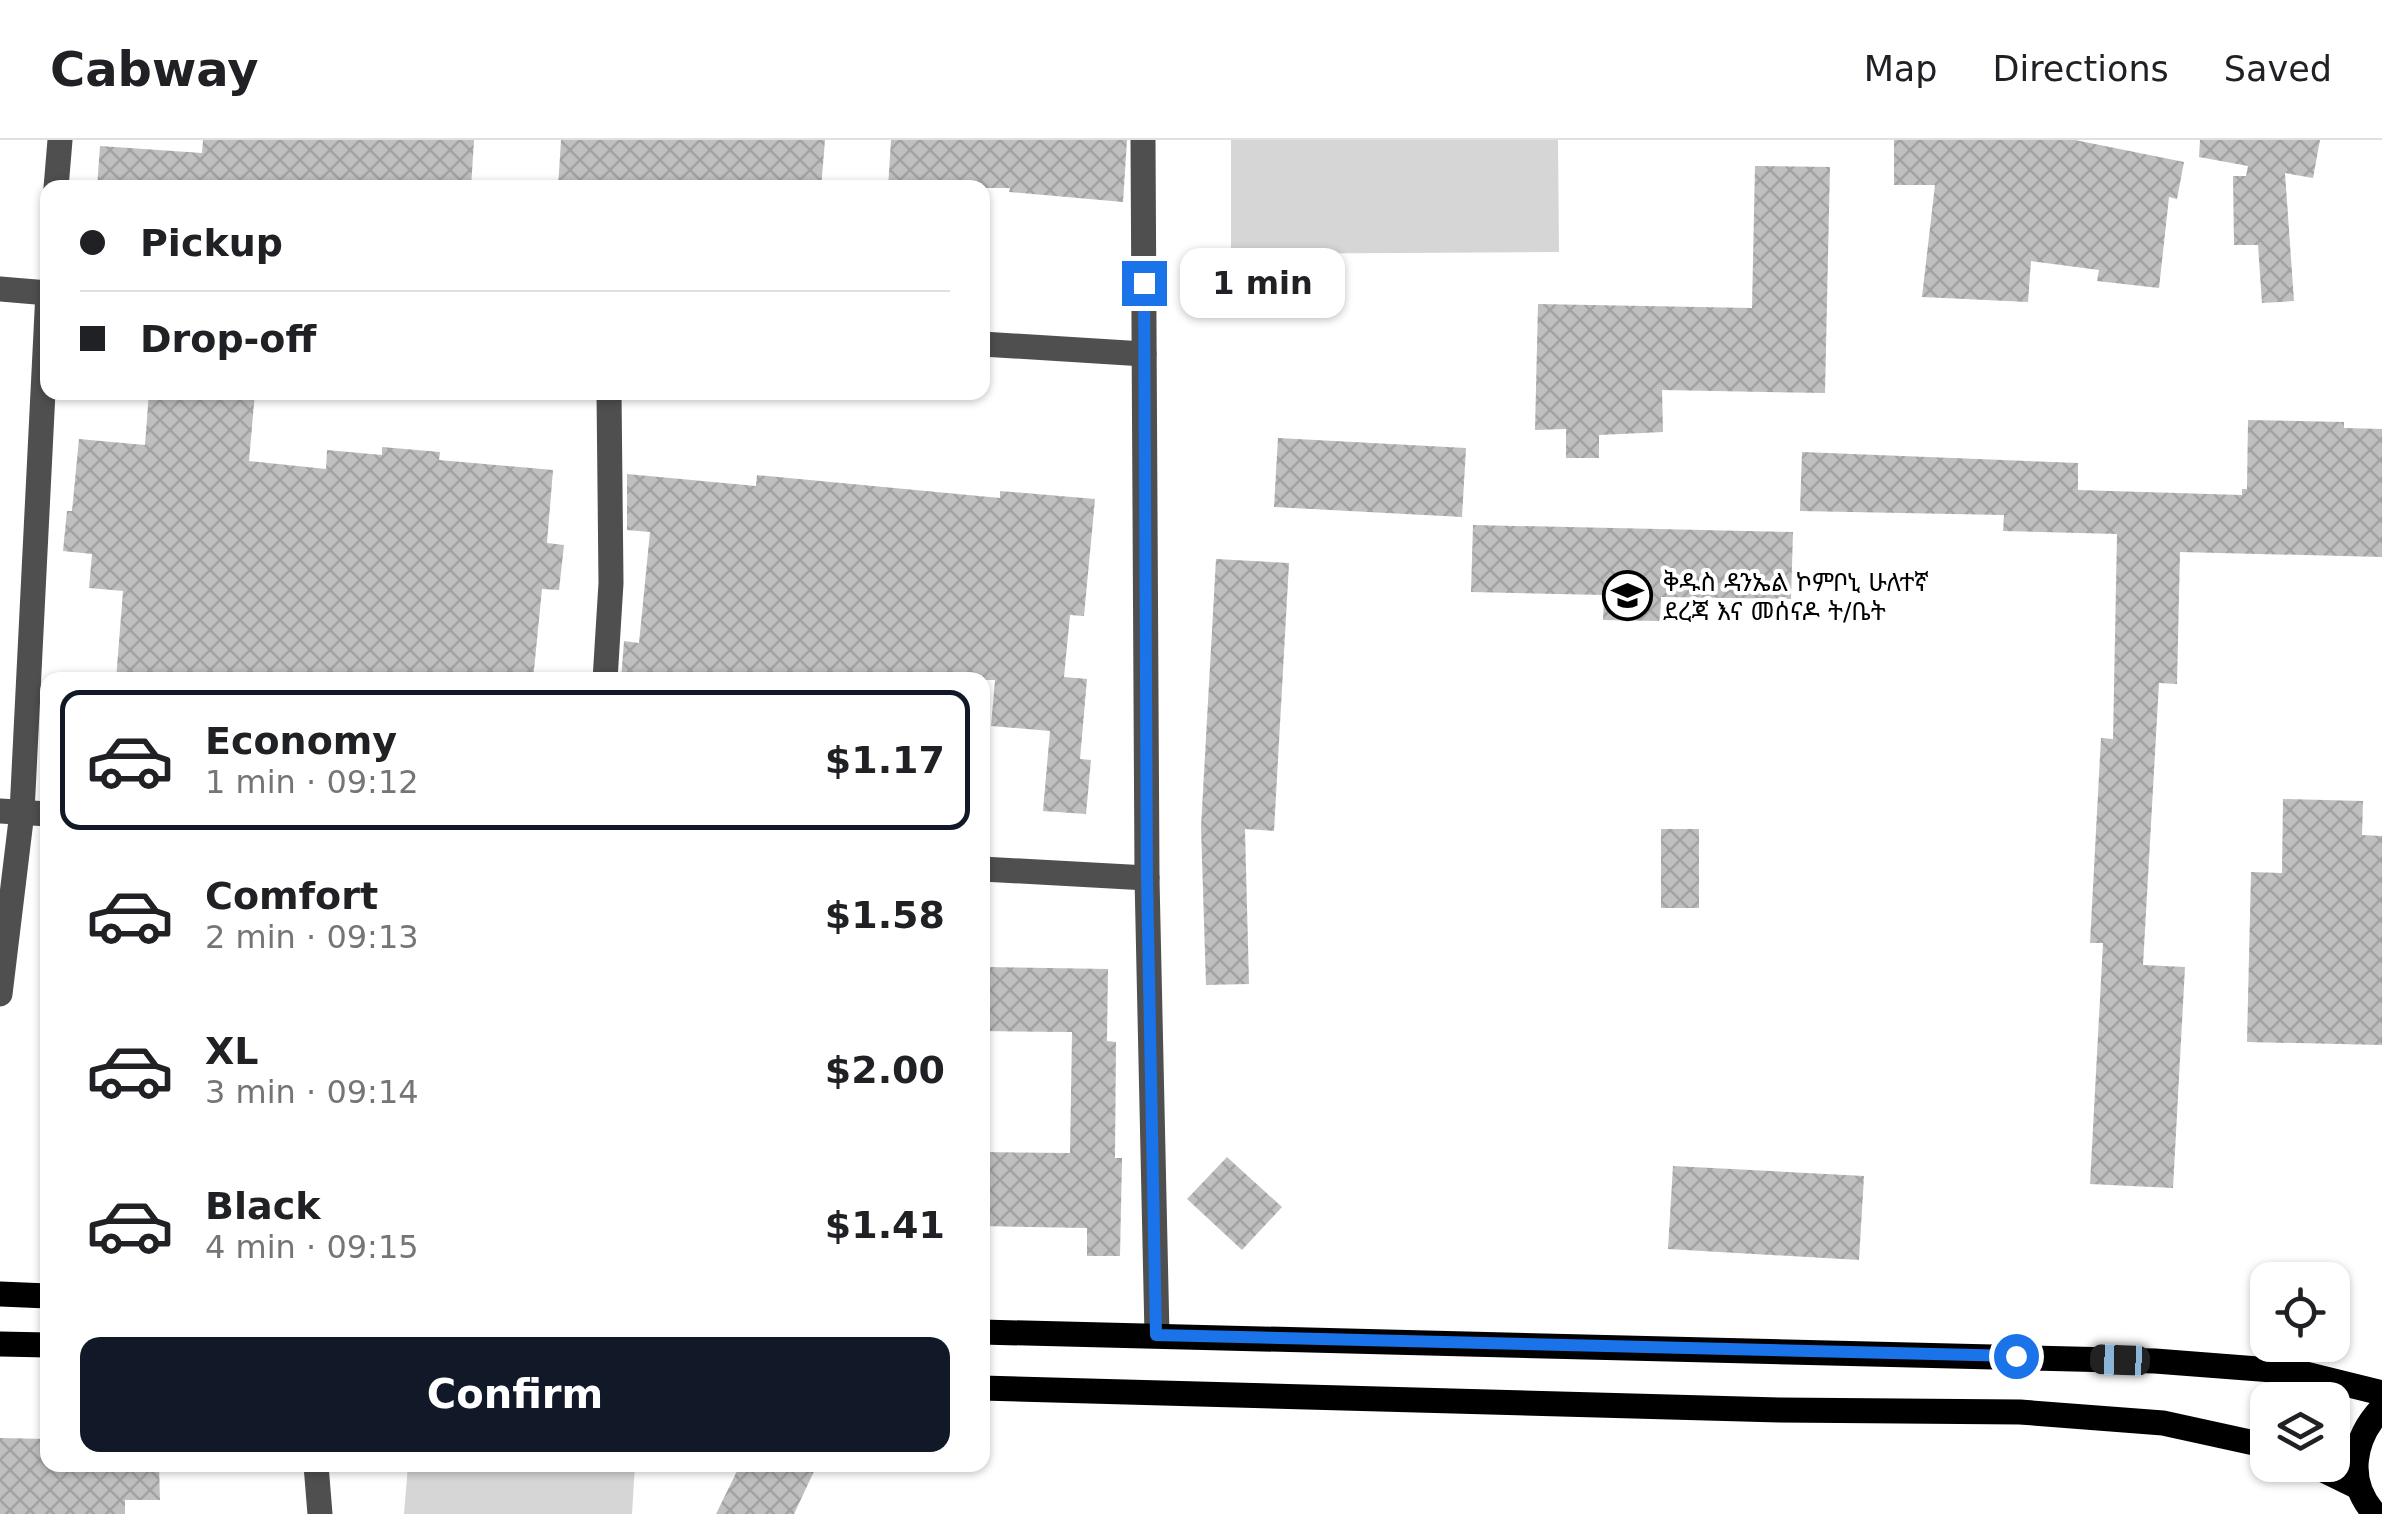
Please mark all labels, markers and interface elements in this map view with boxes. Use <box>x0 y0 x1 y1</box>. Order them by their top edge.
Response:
text: Cabway <box>50 41 259 97</box>
text: Map <box>1864 49 1938 89</box>
text: Directions <box>1993 49 2169 89</box>
text: Saved <box>2224 49 2332 89</box>
text: Pickup <box>140 221 283 265</box>
callout: 1 min <box>1179 248 1344 318</box>
route end <box>1122 261 1167 306</box>
text: 1 min <box>1212 264 1313 302</box>
text: Drop-off <box>140 317 316 361</box>
place label: ቅዱስ ዳንኤል ኮምቦኒ ሁለተኛ ደረጃ እና መሰናዶ ት/ቤት <box>1663 568 1929 626</box>
school or university icon: ቅዱስ ዳንኤል ኮምቦኒ ሁለተኛ ደረጃ እና መሰናዶ ት/ቤት <box>1602 570 1654 622</box>
icon: car <box>85 715 175 805</box>
text: Economy <box>205 719 397 763</box>
text: $1.17 <box>825 738 945 782</box>
text: 1 min · 09:12 <box>205 763 419 801</box>
icon: car <box>85 870 175 960</box>
text: Comfort <box>205 874 378 918</box>
text: $1.58 <box>825 893 945 937</box>
text: 2 min · 09:13 <box>205 918 419 956</box>
icon: car <box>85 1025 175 1115</box>
text: XL <box>205 1029 259 1073</box>
text: $2.00 <box>825 1048 945 1092</box>
text: 3 min · 09:14 <box>205 1073 419 1111</box>
icon: car <box>85 1180 175 1270</box>
text: Black <box>205 1184 320 1228</box>
text: $1.41 <box>825 1203 945 1247</box>
text: 4 min · 09:15 <box>205 1228 419 1266</box>
map controls <box>2250 1262 2350 1482</box>
button: locate <box>2250 1262 2350 1362</box>
route start <box>1994 1334 2039 1379</box>
button: Confirm <box>80 1337 950 1452</box>
car <box>2089 1344 2151 1376</box>
button: layers <box>2250 1382 2350 1482</box>

